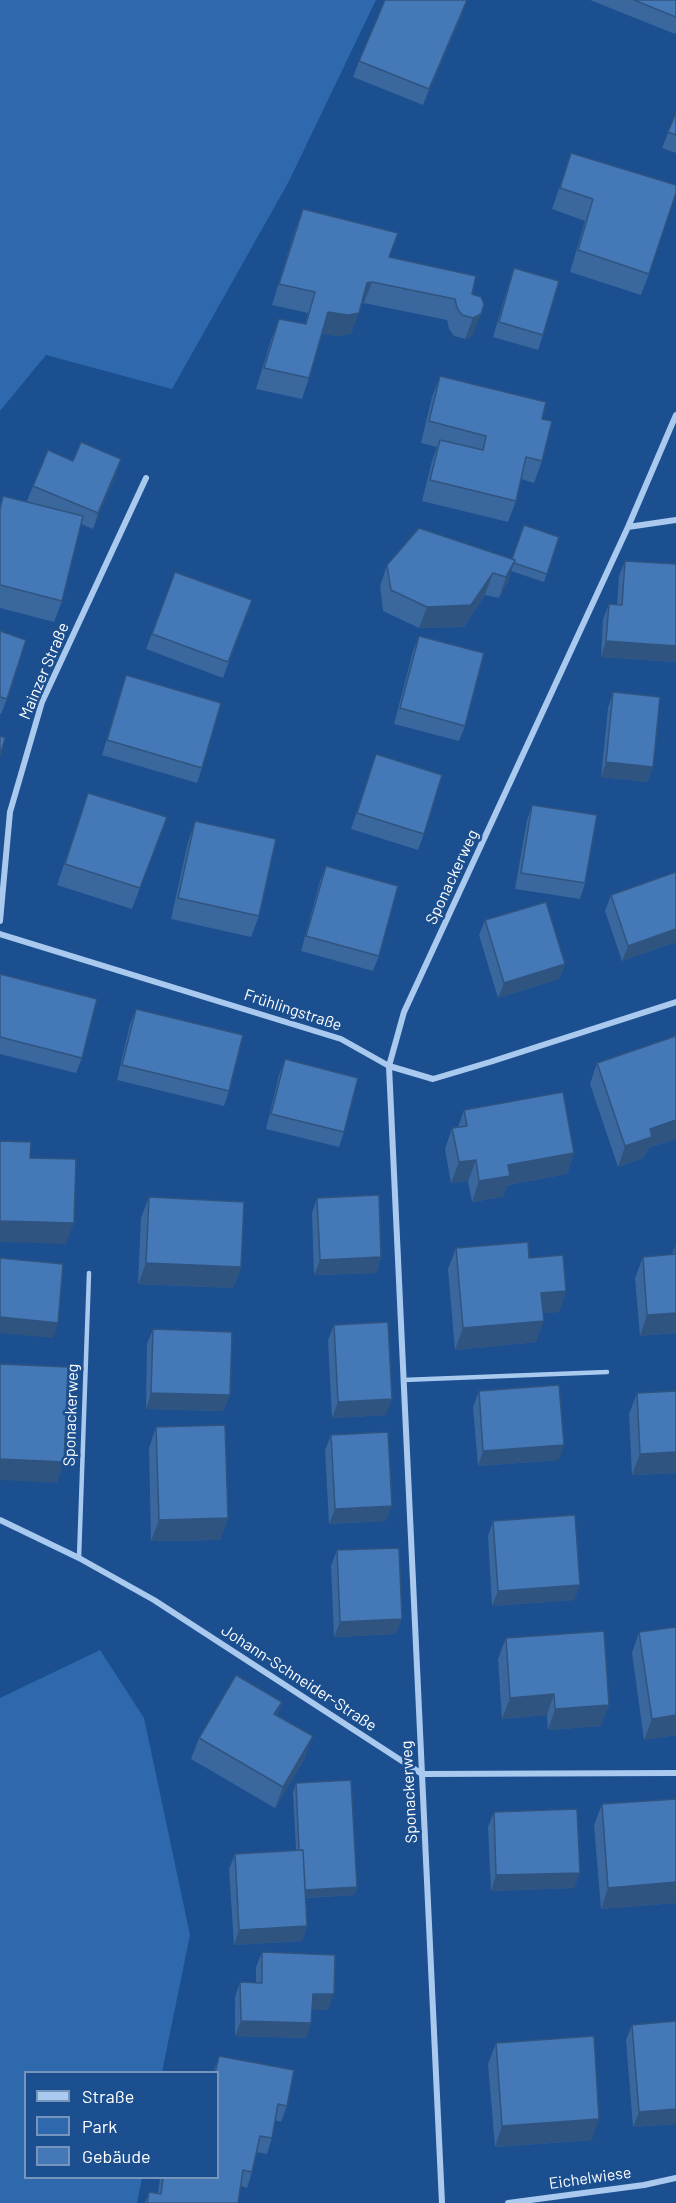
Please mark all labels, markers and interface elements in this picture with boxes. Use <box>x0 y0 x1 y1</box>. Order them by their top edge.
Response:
street label: Mainzer Straße <box>15 620 73 722</box>
street label: Sponackerweg <box>422 826 482 928</box>
street label: Frühlingstraße <box>242 985 344 1035</box>
street label: Sponackerweg <box>60 1363 82 1467</box>
street label: Johann-Schneider-Straße <box>218 1621 380 1735</box>
street label: Sponackerweg <box>397 1740 421 1844</box>
legend <box>24 2071 219 2179</box>
text: Straße <box>82 2085 134 2107</box>
text: Park <box>82 2115 117 2137</box>
text: Gebäude <box>82 2145 151 2167</box>
street label: Eichelwiese <box>548 2163 632 2193</box>

